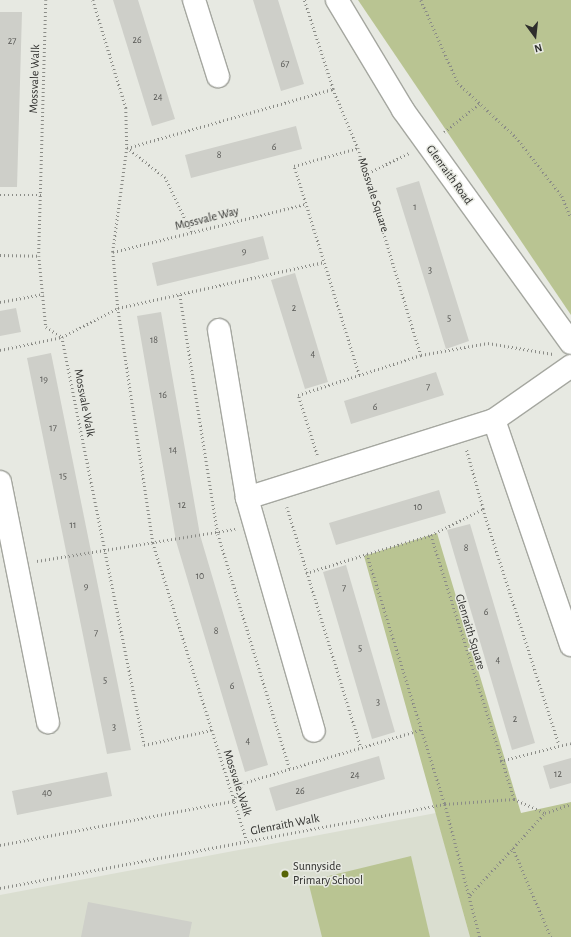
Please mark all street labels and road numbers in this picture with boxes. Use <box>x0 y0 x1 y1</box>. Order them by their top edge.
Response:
street label: Mossvale Walk <box>27 44 43 114</box>
street label: Glenraith Road <box>423 143 475 207</box>
street label: Mossvale Square <box>354 156 392 234</box>
street label: Mossvale Way <box>173 204 241 234</box>
street label: Mossvale Walk <box>70 368 98 438</box>
street label: Glenraith Square <box>452 592 488 672</box>
street label: Mossvale Walk <box>219 748 255 818</box>
street label: Glenraith Walk <box>249 811 321 839</box>

